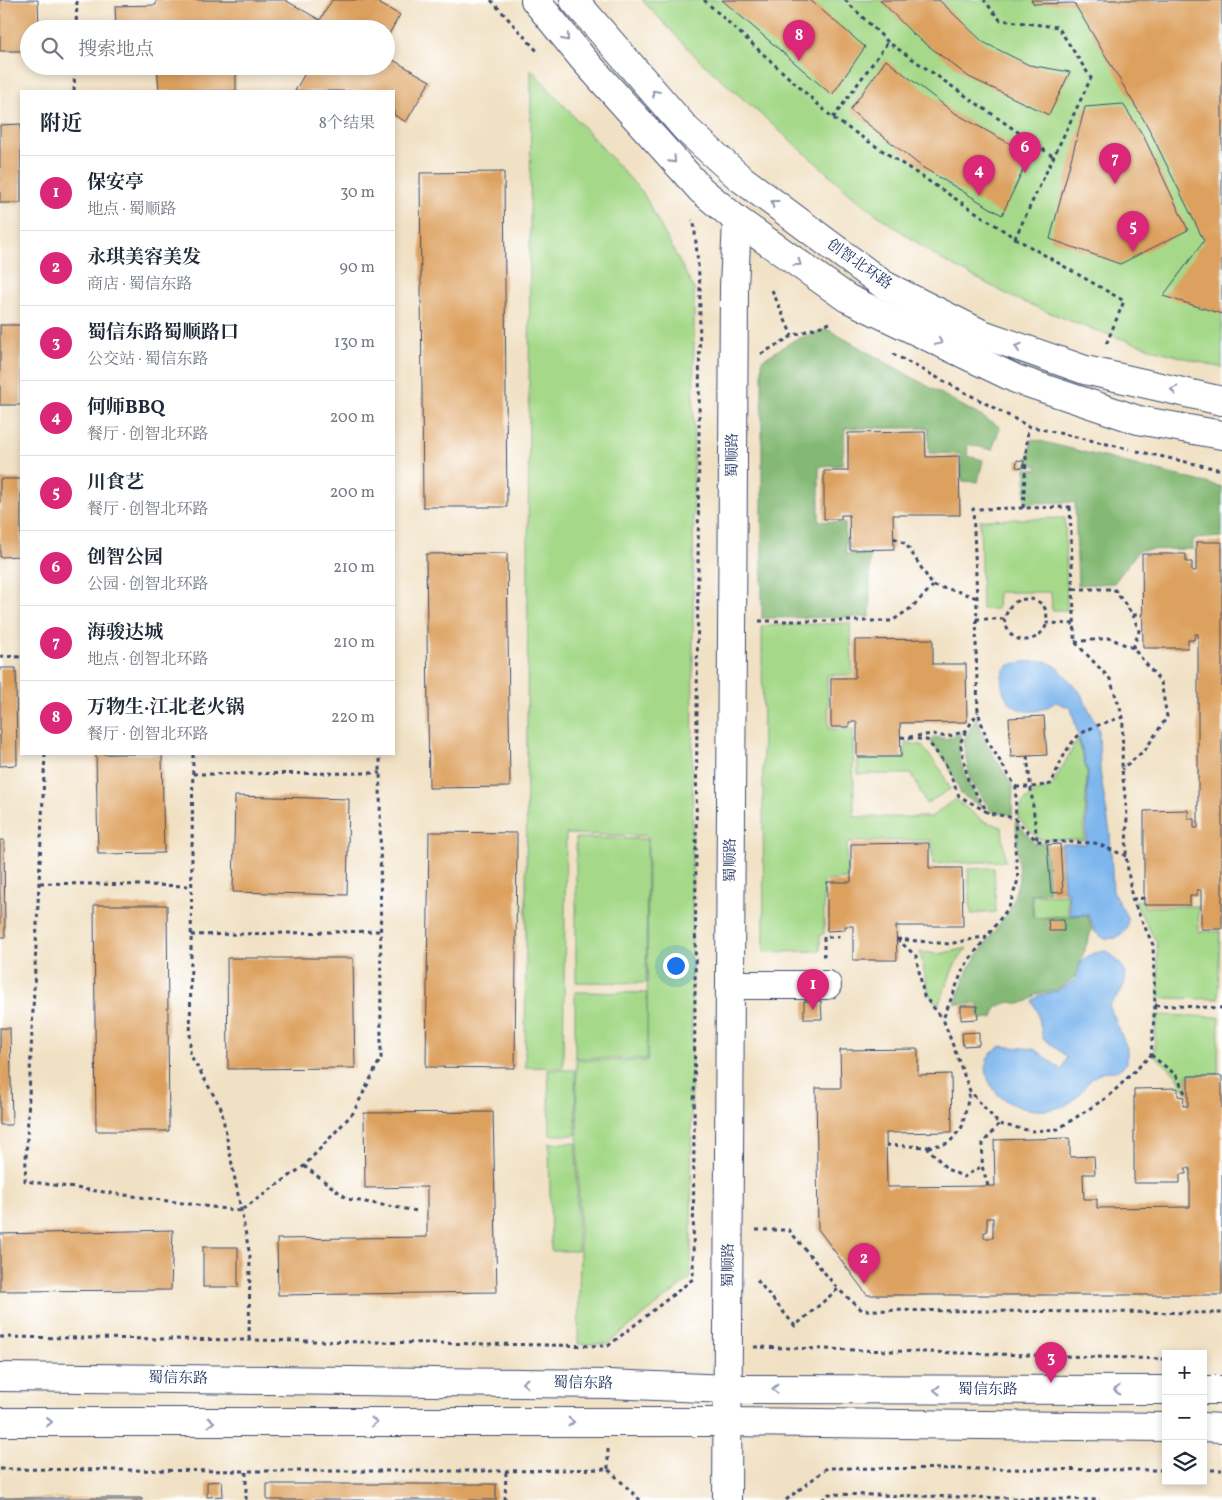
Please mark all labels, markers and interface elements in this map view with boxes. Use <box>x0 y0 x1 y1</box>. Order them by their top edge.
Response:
search box <box>20 20 395 75</box>
pin: 8 <box>783 20 815 61</box>
one-way arrow <box>560 32 569 41</box>
icon: search <box>38 34 66 62</box>
text: 搜索地点 <box>78 37 154 63</box>
one-way arrow <box>652 90 661 99</box>
text: 附近 <box>40 110 82 139</box>
text: 8个结果 <box>319 113 375 135</box>
pin: 6 <box>1009 132 1041 173</box>
pin: 7 <box>1099 143 1131 184</box>
one-way arrow <box>667 154 676 163</box>
pin: 4 <box>963 155 995 196</box>
text: 保安亭 <box>87 170 144 196</box>
text: 1 <box>53 182 59 204</box>
text: 30 m <box>340 182 375 204</box>
text: 地点 · 蜀顺路 <box>87 199 177 221</box>
one-way arrow <box>770 200 780 209</box>
pin: 5 <box>1117 211 1149 252</box>
street label: 创智北环路 <box>822 235 896 295</box>
text: 永琪美容美发 <box>87 245 201 271</box>
text: 2 <box>52 257 60 279</box>
text: 90 m <box>339 257 375 279</box>
one-way arrow <box>792 257 802 266</box>
text: 商店 · 蜀信东路 <box>87 274 193 296</box>
text: 蜀信东路蜀顺路口 <box>87 320 239 346</box>
text: 3 <box>52 332 60 354</box>
text: 130 m <box>334 332 375 354</box>
one-way arrow <box>934 336 943 346</box>
one-way arrow <box>1014 343 1023 353</box>
text: 公交站 · 蜀信东路 <box>87 349 209 371</box>
one-way arrow <box>1170 385 1179 396</box>
text: 何师BBQ <box>87 395 165 421</box>
text: 4 <box>51 407 61 429</box>
text: 200 m <box>330 407 375 429</box>
text: 餐厅 · 创智北环路 <box>87 424 209 446</box>
street label: 蜀顺路 <box>723 432 744 478</box>
text: 川食艺 <box>87 470 144 496</box>
text: 5 <box>52 482 60 504</box>
text: 200 m <box>330 482 375 504</box>
text: 餐厅 · 创智北环路 <box>87 499 209 521</box>
text: 创智公园 <box>87 545 163 571</box>
text: 6 <box>52 557 60 579</box>
text: 210 m <box>333 557 375 579</box>
text: 公园 · 创智北环路 <box>87 574 209 596</box>
text: 海骏达城 <box>87 620 163 646</box>
text: 7 <box>52 632 60 654</box>
text: 210 m <box>333 632 375 654</box>
text: 地点 · 创智北环路 <box>87 649 209 671</box>
text: 万物生·江北老火锅 <box>87 695 244 721</box>
text: 8 <box>52 707 60 729</box>
text: 220 m <box>331 707 375 729</box>
text: 餐厅 · 创智北环路 <box>87 724 209 746</box>
street label: 蜀顺路 <box>721 837 742 883</box>
your location <box>663 953 689 979</box>
pin: 1 <box>797 969 829 1010</box>
street label: 蜀顺路 <box>719 1242 740 1288</box>
pin: 2 <box>848 1243 880 1284</box>
pin: 3 <box>1035 1342 1067 1383</box>
map controls <box>1162 1350 1207 1485</box>
button: + <box>1162 1350 1207 1395</box>
street label: 蜀信东路 <box>148 1368 208 1390</box>
street label: 蜀信东路 <box>553 1373 613 1395</box>
one-way arrow <box>520 1378 528 1389</box>
street label: 蜀信东路 <box>958 1380 1018 1401</box>
one-way arrow <box>770 1384 778 1394</box>
one-way arrow <box>933 1385 940 1395</box>
one-way arrow <box>1113 1385 1120 1395</box>
button: − <box>1162 1395 1207 1440</box>
one-way arrow <box>45 1417 53 1427</box>
one-way arrow <box>208 1417 215 1427</box>
one-way arrow <box>370 1417 378 1427</box>
one-way arrow <box>568 1417 575 1427</box>
button: layers <box>1162 1440 1207 1485</box>

